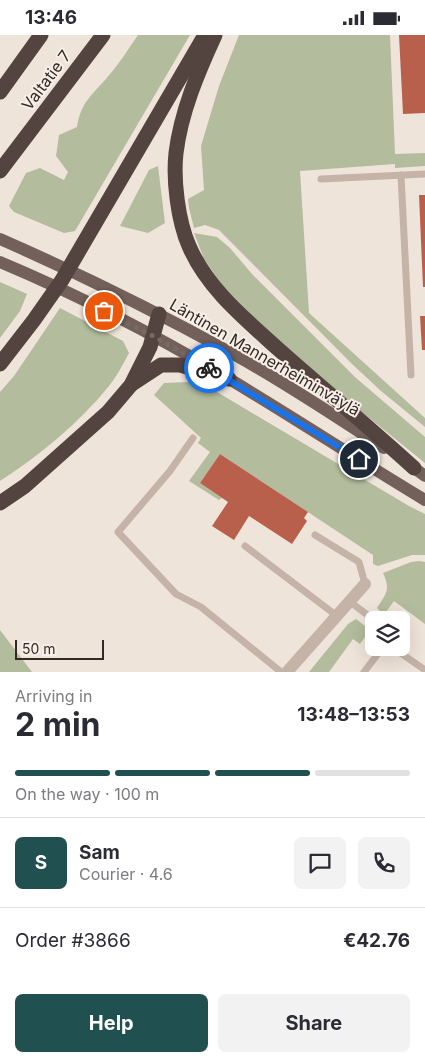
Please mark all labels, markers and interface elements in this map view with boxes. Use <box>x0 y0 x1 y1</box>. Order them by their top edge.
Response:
text: 13:46 <box>25 6 77 29</box>
street label: Valtatie 7 <box>17 46 75 114</box>
pin <box>83 290 125 332</box>
street label: Läntinen Mannerheiminväylä <box>166 294 364 420</box>
icon: bag <box>90 297 118 325</box>
courier <box>184 343 234 393</box>
icon: bike <box>195 354 223 382</box>
pin <box>338 438 380 480</box>
icon: home <box>345 445 373 473</box>
map controls <box>365 611 410 656</box>
button: layers <box>365 611 410 656</box>
scale bar <box>15 637 104 660</box>
text: 50 m <box>22 640 56 657</box>
text: Arriving in <box>15 686 92 706</box>
text: 13:48–13:53 <box>297 703 410 726</box>
text: 2 min <box>15 705 101 744</box>
text: On the way · 100 m <box>15 784 159 804</box>
button: chat <box>294 837 346 889</box>
button: phone <box>358 837 410 889</box>
text: Sam <box>79 841 120 864</box>
text: S <box>35 851 47 874</box>
text: Courier · 4.6 <box>79 864 173 884</box>
text: Order #3866 <box>15 929 131 952</box>
text: €42.76 <box>343 929 410 952</box>
button: Help <box>15 994 208 1052</box>
button: Share <box>218 994 410 1052</box>

